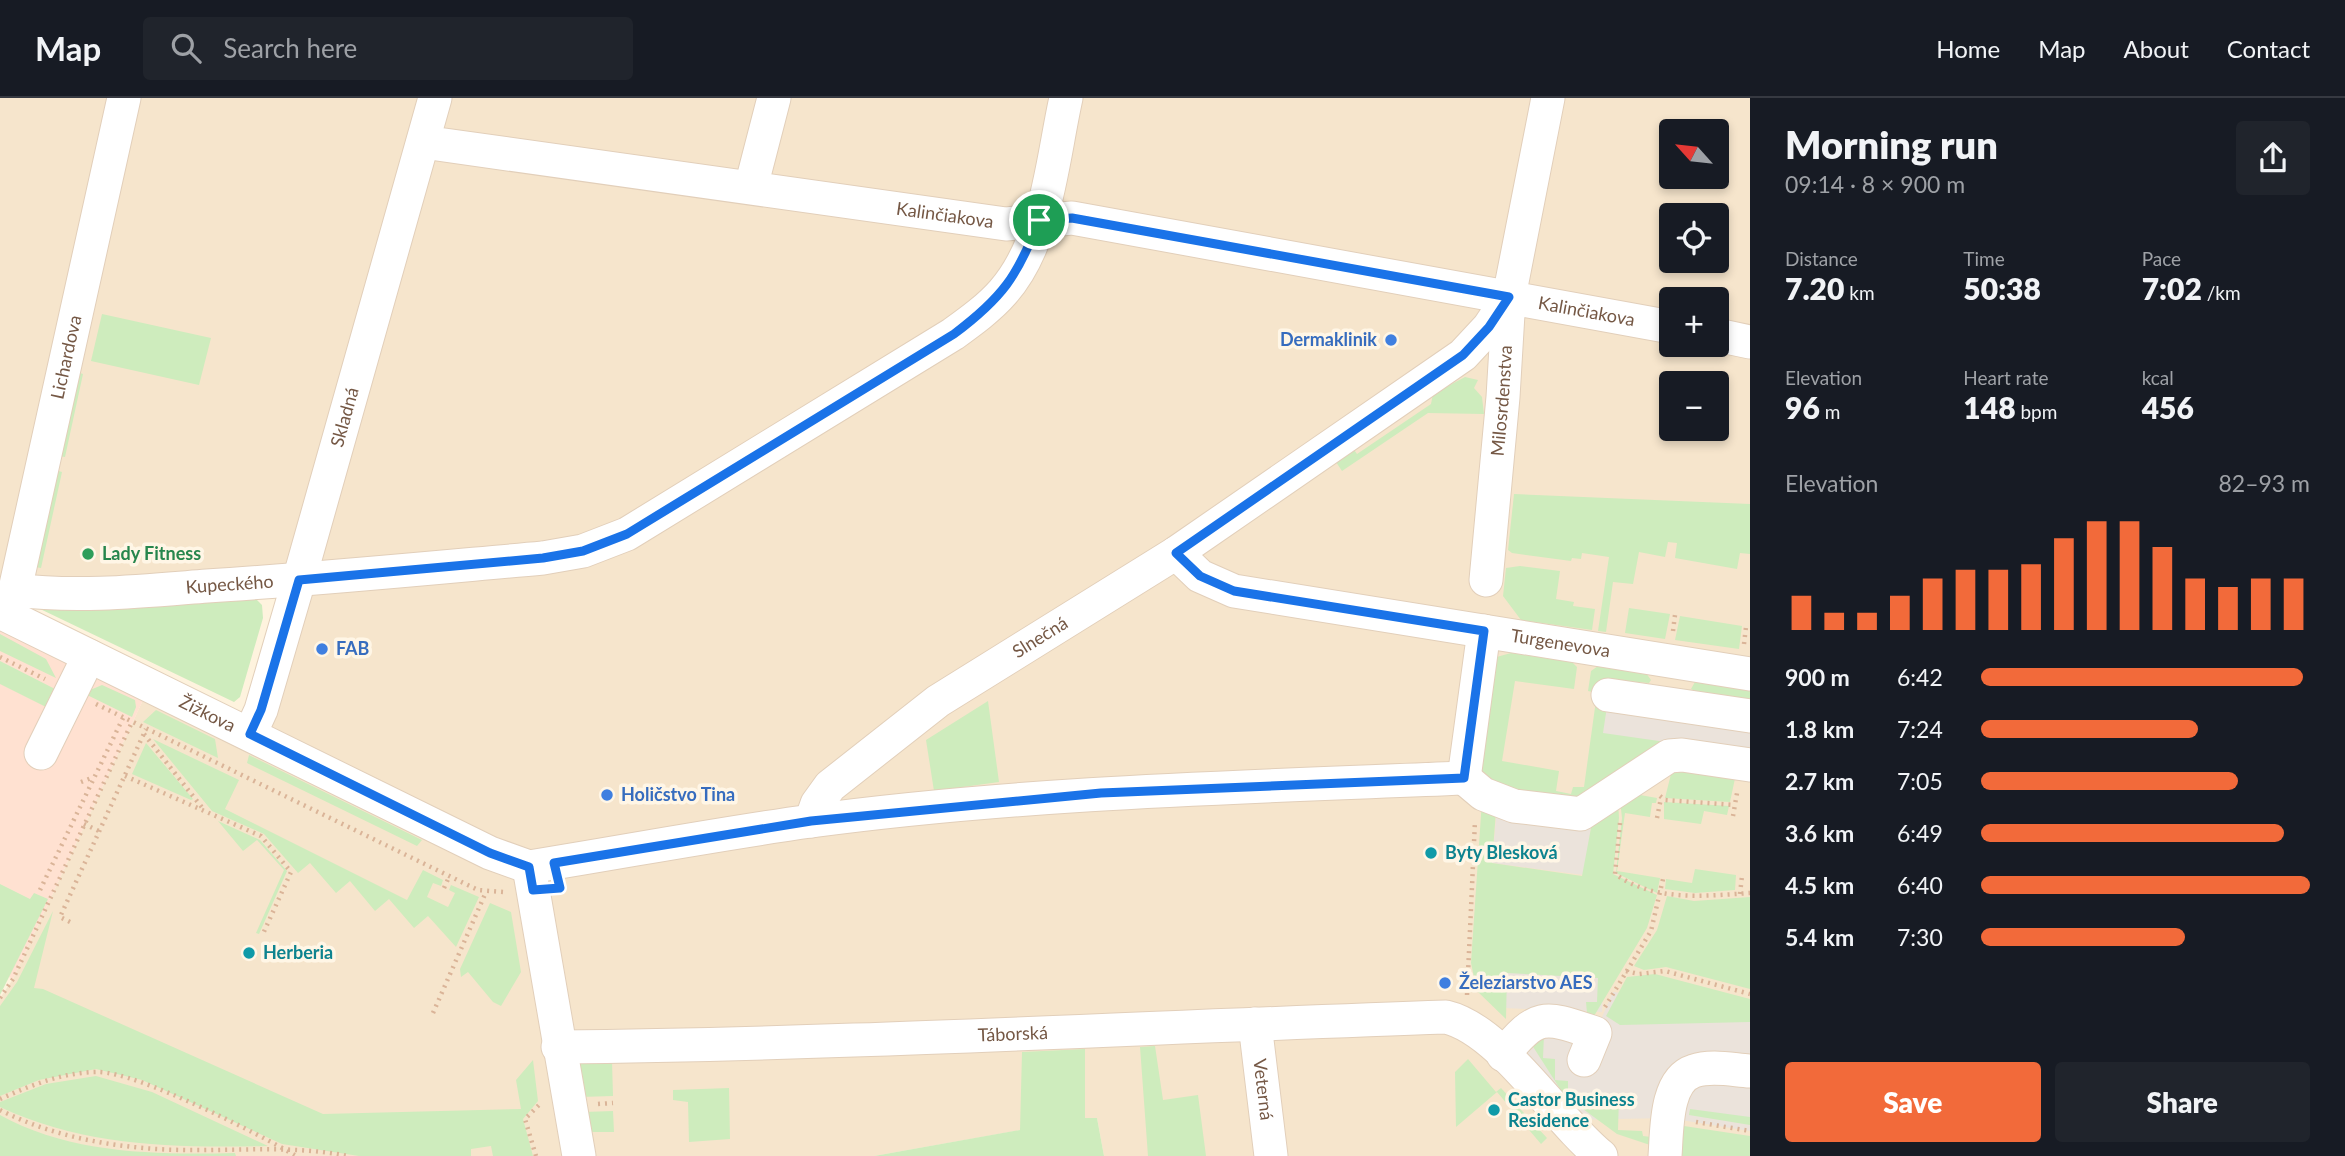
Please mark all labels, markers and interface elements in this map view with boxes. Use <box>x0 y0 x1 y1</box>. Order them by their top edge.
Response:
search box <box>143 17 633 80</box>
text: Map <box>35 28 101 68</box>
icon: search <box>167 29 205 67</box>
text: Search here <box>223 32 357 64</box>
text: Home <box>1936 34 2000 63</box>
text: Map <box>2038 34 2086 63</box>
text: About <box>2124 34 2189 63</box>
text: Contact <box>2227 34 2310 63</box>
north arrow <box>1659 119 1729 189</box>
map controls <box>1659 119 1729 441</box>
text: Morning run <box>1785 121 1998 167</box>
button: share <box>2236 121 2310 195</box>
text: 09:14 · 8 × 900 m <box>1785 170 1965 198</box>
pin <box>1009 190 1069 250</box>
street label: Kalinčiakova <box>895 197 995 232</box>
icon: arrive <box>1020 201 1058 239</box>
button: locate <box>1659 203 1729 273</box>
text: Distance <box>1785 247 1858 270</box>
text: Time <box>1963 247 2005 270</box>
text: Pace <box>2142 247 2181 270</box>
text: 7.20 <box>1785 270 1844 306</box>
text: 50:38 <box>1963 270 2041 306</box>
text: 7:02 <box>2142 270 2202 306</box>
text: km <box>1844 281 1875 304</box>
text: /km <box>2202 281 2241 304</box>
button: + <box>1659 287 1729 357</box>
street label: Kalinčiakova <box>1537 291 1637 330</box>
street label: Lichardova <box>46 313 86 401</box>
place label: Dermaklinik <box>1280 328 1377 350</box>
marker: Dermaklinik <box>1383 332 1399 348</box>
street label: Milosrdenstva <box>1486 344 1516 457</box>
text: Elevation <box>1785 366 1862 389</box>
text: Heart rate <box>1963 366 2049 389</box>
text: kcal <box>2142 366 2174 389</box>
button: − <box>1659 371 1729 441</box>
street label: Skladná <box>325 385 363 449</box>
text: 96 <box>1785 389 1820 425</box>
text: 148 <box>1963 389 2016 425</box>
text: 456 <box>2142 389 2194 425</box>
text: m <box>1820 400 1840 423</box>
text: bpm <box>2016 400 2057 423</box>
text: Elevation <box>1785 469 1878 497</box>
text: 82–93 m <box>2218 469 2310 497</box>
place label: Lady Fitness <box>102 542 201 564</box>
marker: Lady Fitness <box>80 546 96 562</box>
street label: Kupeckého <box>185 569 274 598</box>
street label: Slnečná <box>1008 611 1071 662</box>
street label: Turgenevova <box>1509 624 1612 661</box>
place label: FAB <box>336 637 370 659</box>
marker: FAB <box>314 641 330 657</box>
text: 900 m <box>1785 663 1850 691</box>
text: 6:42 <box>1897 663 1943 691</box>
street label: Žižkova <box>176 690 239 736</box>
text: 1.8 km <box>1785 715 1854 743</box>
text: 7:24 <box>1897 715 1943 743</box>
text: 2.7 km <box>1785 767 1854 795</box>
text: 7:05 <box>1897 767 1943 795</box>
place label: Holičstvo Tina <box>621 783 735 805</box>
marker: Holičstvo Tina <box>599 787 615 803</box>
text: 3.6 km <box>1785 819 1854 847</box>
text: 6:49 <box>1897 819 1943 847</box>
place label: Byty Blesková <box>1445 841 1558 863</box>
marker: Byty Blesková <box>1423 845 1439 861</box>
text: 4.5 km <box>1785 871 1854 899</box>
text: 6:40 <box>1897 871 1943 899</box>
text: 5.4 km <box>1785 923 1854 951</box>
text: 7:30 <box>1897 923 1943 951</box>
place label: Herberia <box>263 941 333 963</box>
marker: Herberia <box>241 945 257 961</box>
place label: Železiarstvo AES <box>1459 971 1593 993</box>
marker: Železiarstvo AES <box>1437 975 1453 991</box>
street label: Táborská <box>977 1021 1048 1046</box>
street label: Veterná <box>1249 1057 1279 1121</box>
button: Save <box>1785 1062 2041 1142</box>
button: Share <box>2055 1062 2310 1142</box>
place label: Castor Business Residence <box>1508 1088 1635 1131</box>
marker: Castor Business Residence <box>1486 1102 1502 1118</box>

